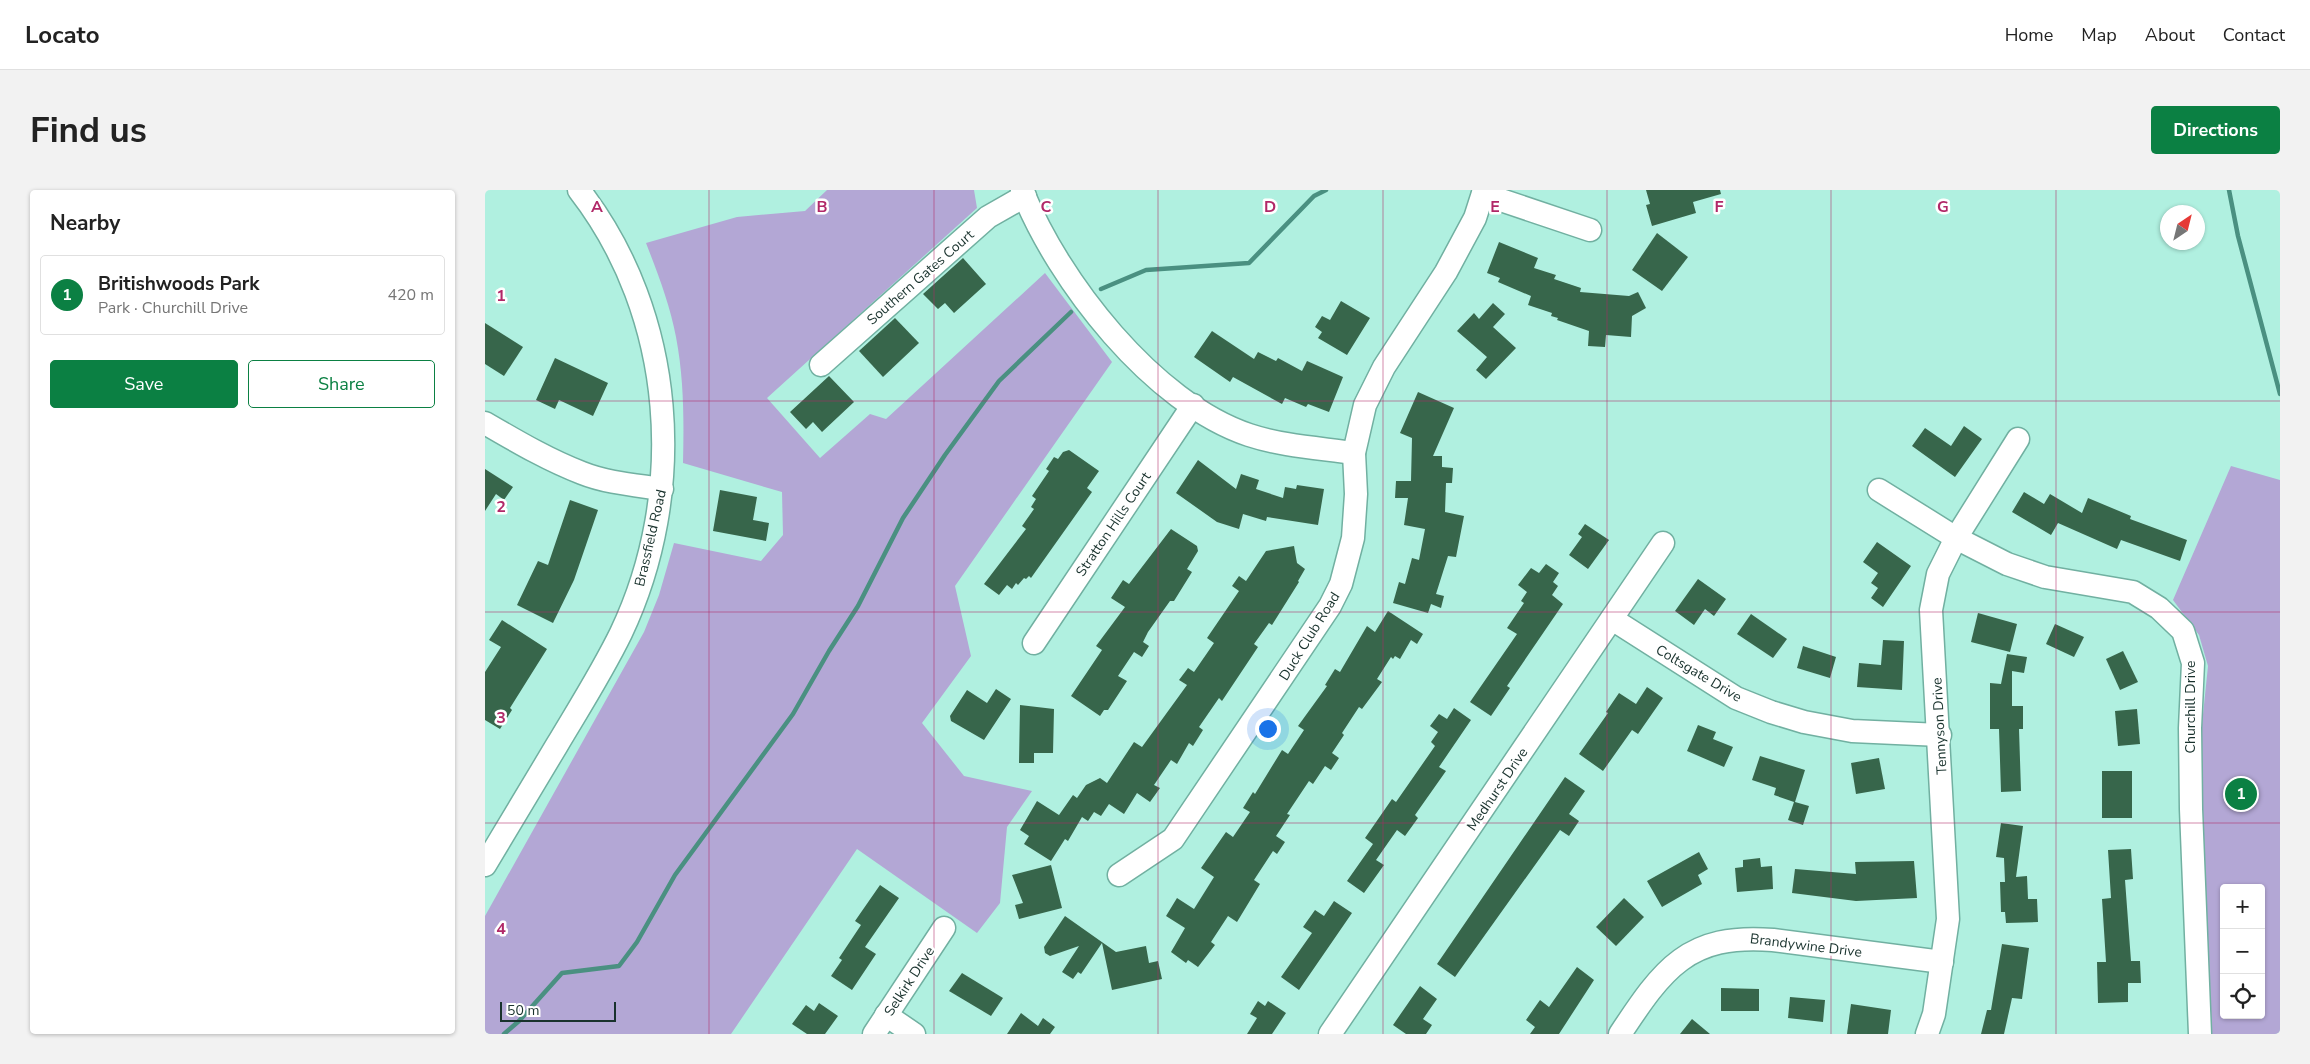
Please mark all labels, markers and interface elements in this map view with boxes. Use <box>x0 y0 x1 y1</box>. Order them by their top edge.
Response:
text: Locato <box>25 19 100 51</box>
text: Home <box>2005 23 2053 47</box>
text: Map <box>2081 23 2117 47</box>
text: About <box>2145 23 2195 47</box>
text: Contact <box>2223 23 2285 47</box>
button: Directions <box>2151 106 2280 154</box>
text: Find us <box>30 107 147 154</box>
text: A <box>591 196 603 218</box>
text: B <box>816 196 828 218</box>
text: C <box>1041 196 1052 218</box>
text: D <box>1264 196 1276 218</box>
text: E <box>1490 196 1500 218</box>
text: F <box>1715 196 1724 218</box>
text: G <box>1937 196 1949 218</box>
north arrow <box>2160 205 2205 250</box>
text: Nearby <box>50 209 120 237</box>
street label: Southern Gates Court <box>863 225 978 329</box>
text: Britishwoods Park <box>98 271 259 297</box>
text: 1 <box>62 284 72 306</box>
text: 420 m <box>387 284 434 306</box>
text: 1 <box>496 285 506 307</box>
text: Park · Churchill Drive <box>98 297 248 319</box>
button: Save <box>50 360 238 408</box>
button: Share <box>248 360 435 408</box>
street label: Stratton Hills Court <box>1071 468 1155 580</box>
street label: Brassfield Road <box>630 488 671 588</box>
text: 2 <box>496 496 506 518</box>
street label: Duck Club Road <box>1275 588 1344 684</box>
street label: Coltsgate Drive <box>1652 640 1745 707</box>
street label: Churchill Drive <box>2181 661 2200 753</box>
street label: Tennyson Drive <box>1927 677 1952 775</box>
text: 3 <box>496 707 506 729</box>
your location <box>1255 716 1281 742</box>
street label: Medhurst Drive <box>1463 744 1532 835</box>
pin: 1 <box>2225 775 2257 813</box>
map controls <box>2220 884 2265 1019</box>
button: + <box>2220 884 2265 929</box>
text: 4 <box>496 918 506 940</box>
street label: Brandywine Drive <box>1749 929 1863 962</box>
button: − <box>2220 929 2265 974</box>
street label: Selkirk Drive <box>880 943 939 1020</box>
button: locate <box>2220 974 2265 1019</box>
scale bar <box>500 999 616 1022</box>
text: 50 m <box>507 1001 539 1020</box>

